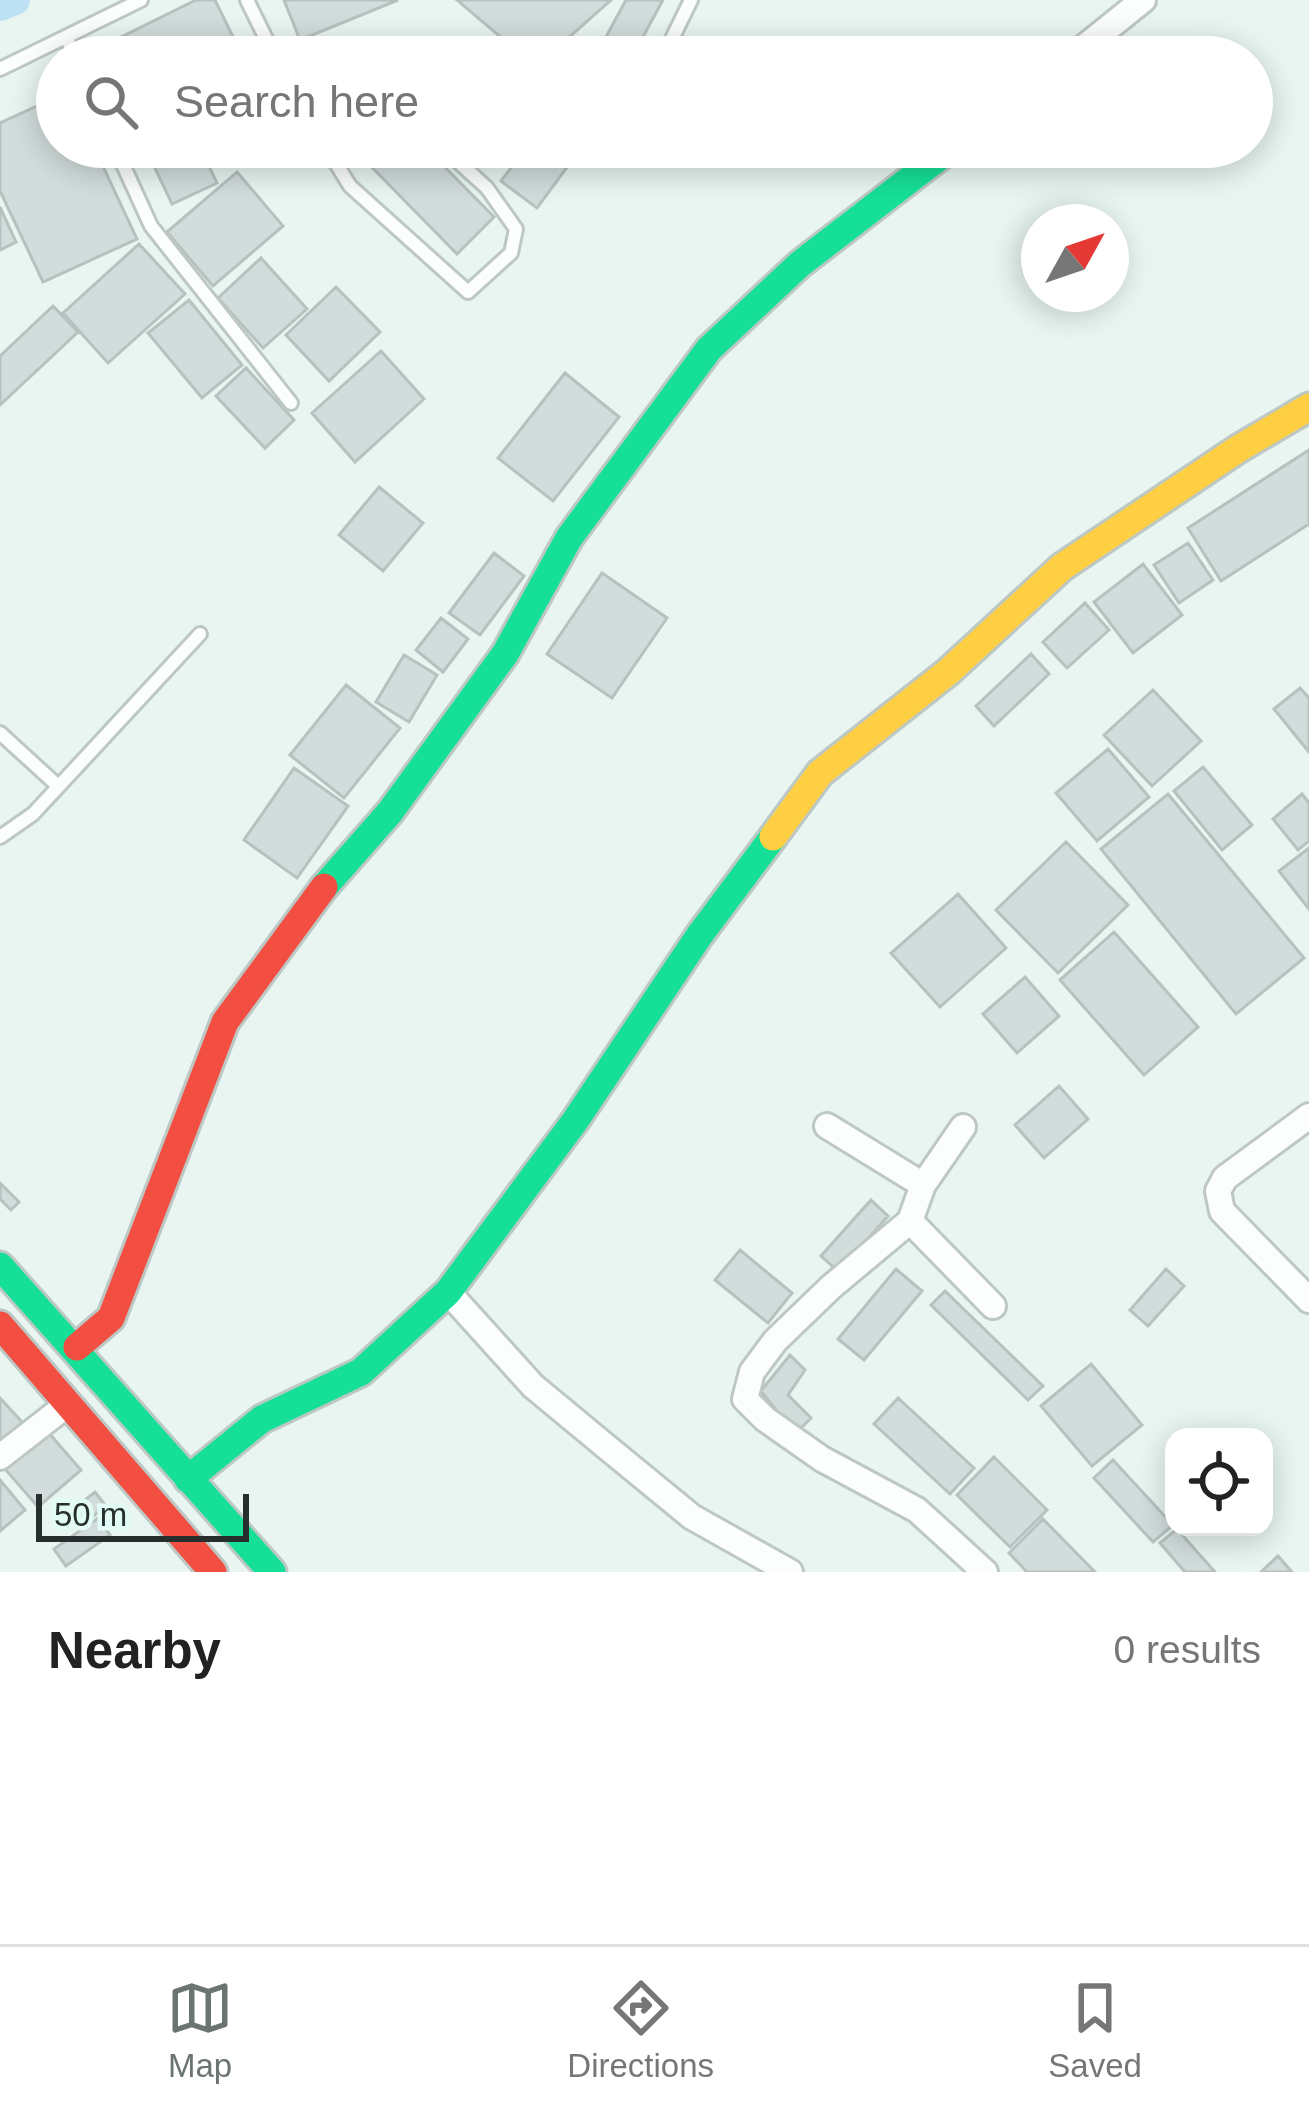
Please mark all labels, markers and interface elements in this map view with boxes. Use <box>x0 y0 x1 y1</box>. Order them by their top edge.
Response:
search box <box>36 36 1273 168</box>
icon: search <box>78 69 144 135</box>
text: Search here <box>174 76 419 127</box>
north arrow <box>1021 204 1129 312</box>
map controls <box>1165 1428 1273 1536</box>
button: locate <box>1165 1428 1273 1536</box>
scale bar <box>36 1488 249 1541</box>
text: 50 m <box>54 1496 127 1533</box>
text: Nearby <box>48 1622 221 1679</box>
text: 0 results <box>1114 1628 1261 1671</box>
tab: Map <box>167 1975 233 2085</box>
tab: Directions <box>567 1975 714 2085</box>
tab: Saved <box>1048 1975 1142 2085</box>

